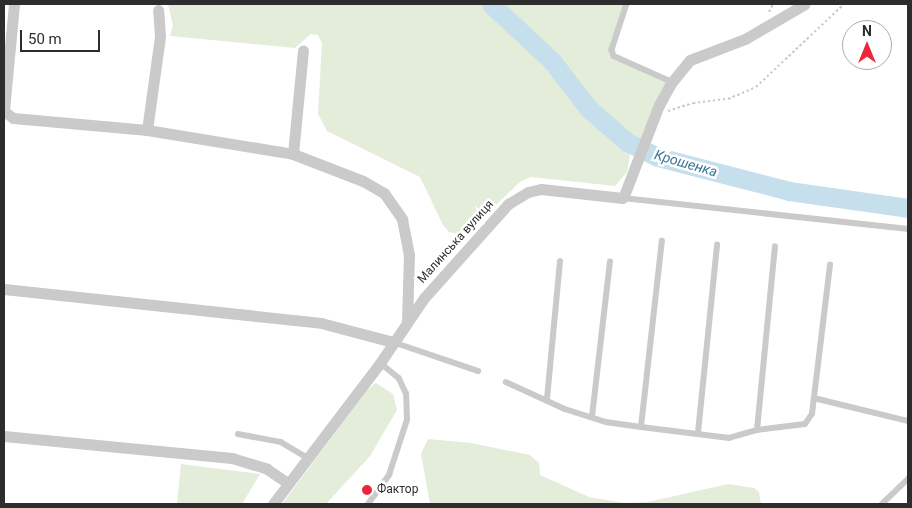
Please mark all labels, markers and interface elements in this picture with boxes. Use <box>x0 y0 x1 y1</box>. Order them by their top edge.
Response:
scale bar <box>22 20 102 52</box>
north arrow <box>842 20 892 70</box>
text: N <box>862 23 872 39</box>
text: 50 m <box>28 30 62 48</box>
water label: Крошенка <box>653 146 719 180</box>
street label: Малинська вулиця <box>415 198 497 286</box>
place label: Фактор <box>377 483 418 497</box>
marker: Фактор <box>361 484 373 496</box>

